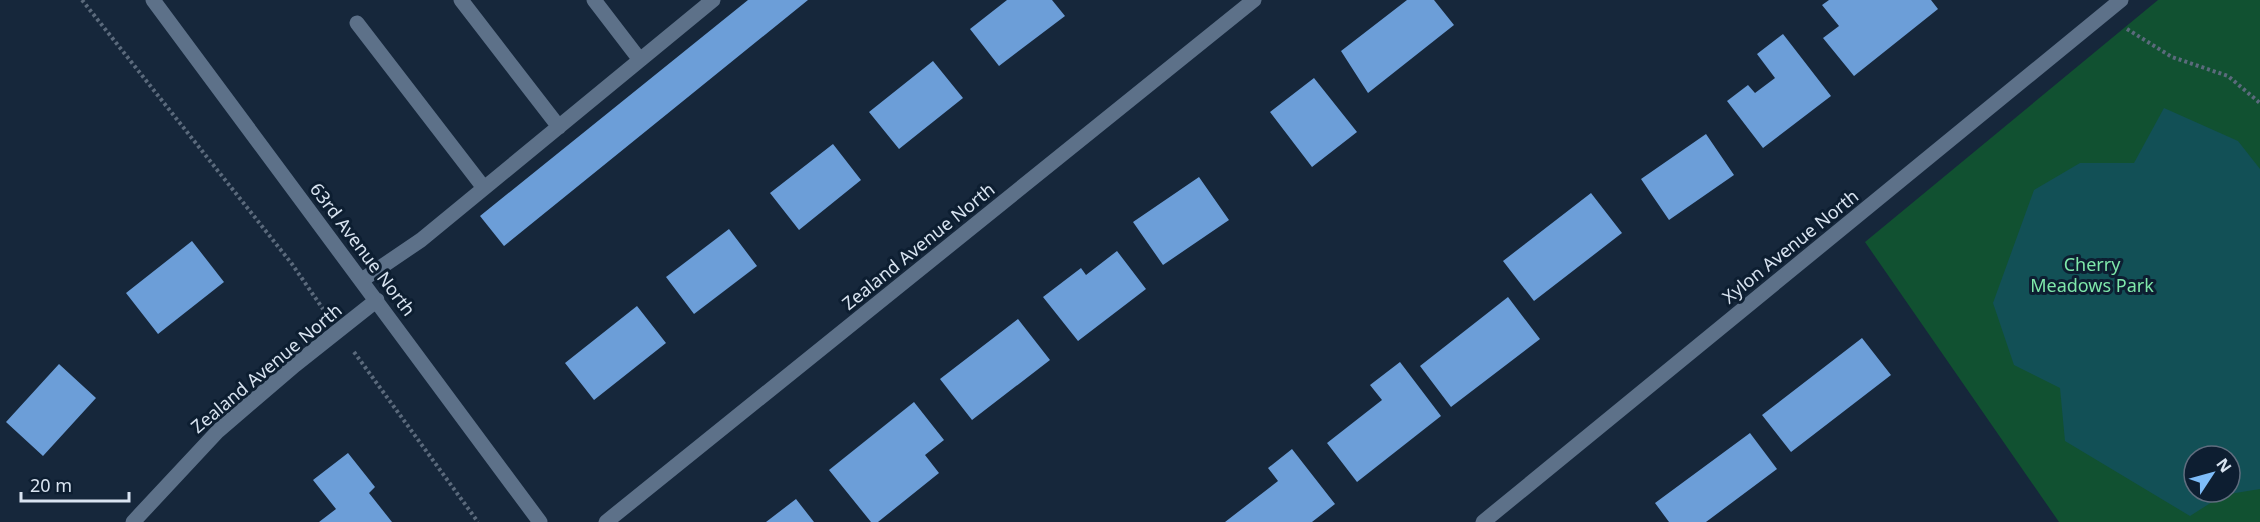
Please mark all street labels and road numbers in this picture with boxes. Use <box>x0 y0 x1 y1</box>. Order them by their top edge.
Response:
street label: Zealand Avenue North <box>837 177 999 315</box>
street label: 63rd Avenue North <box>305 178 421 320</box>
street label: Xylon Avenue North <box>1717 184 1863 308</box>
street label: Zealand Avenue North <box>186 298 346 438</box>

